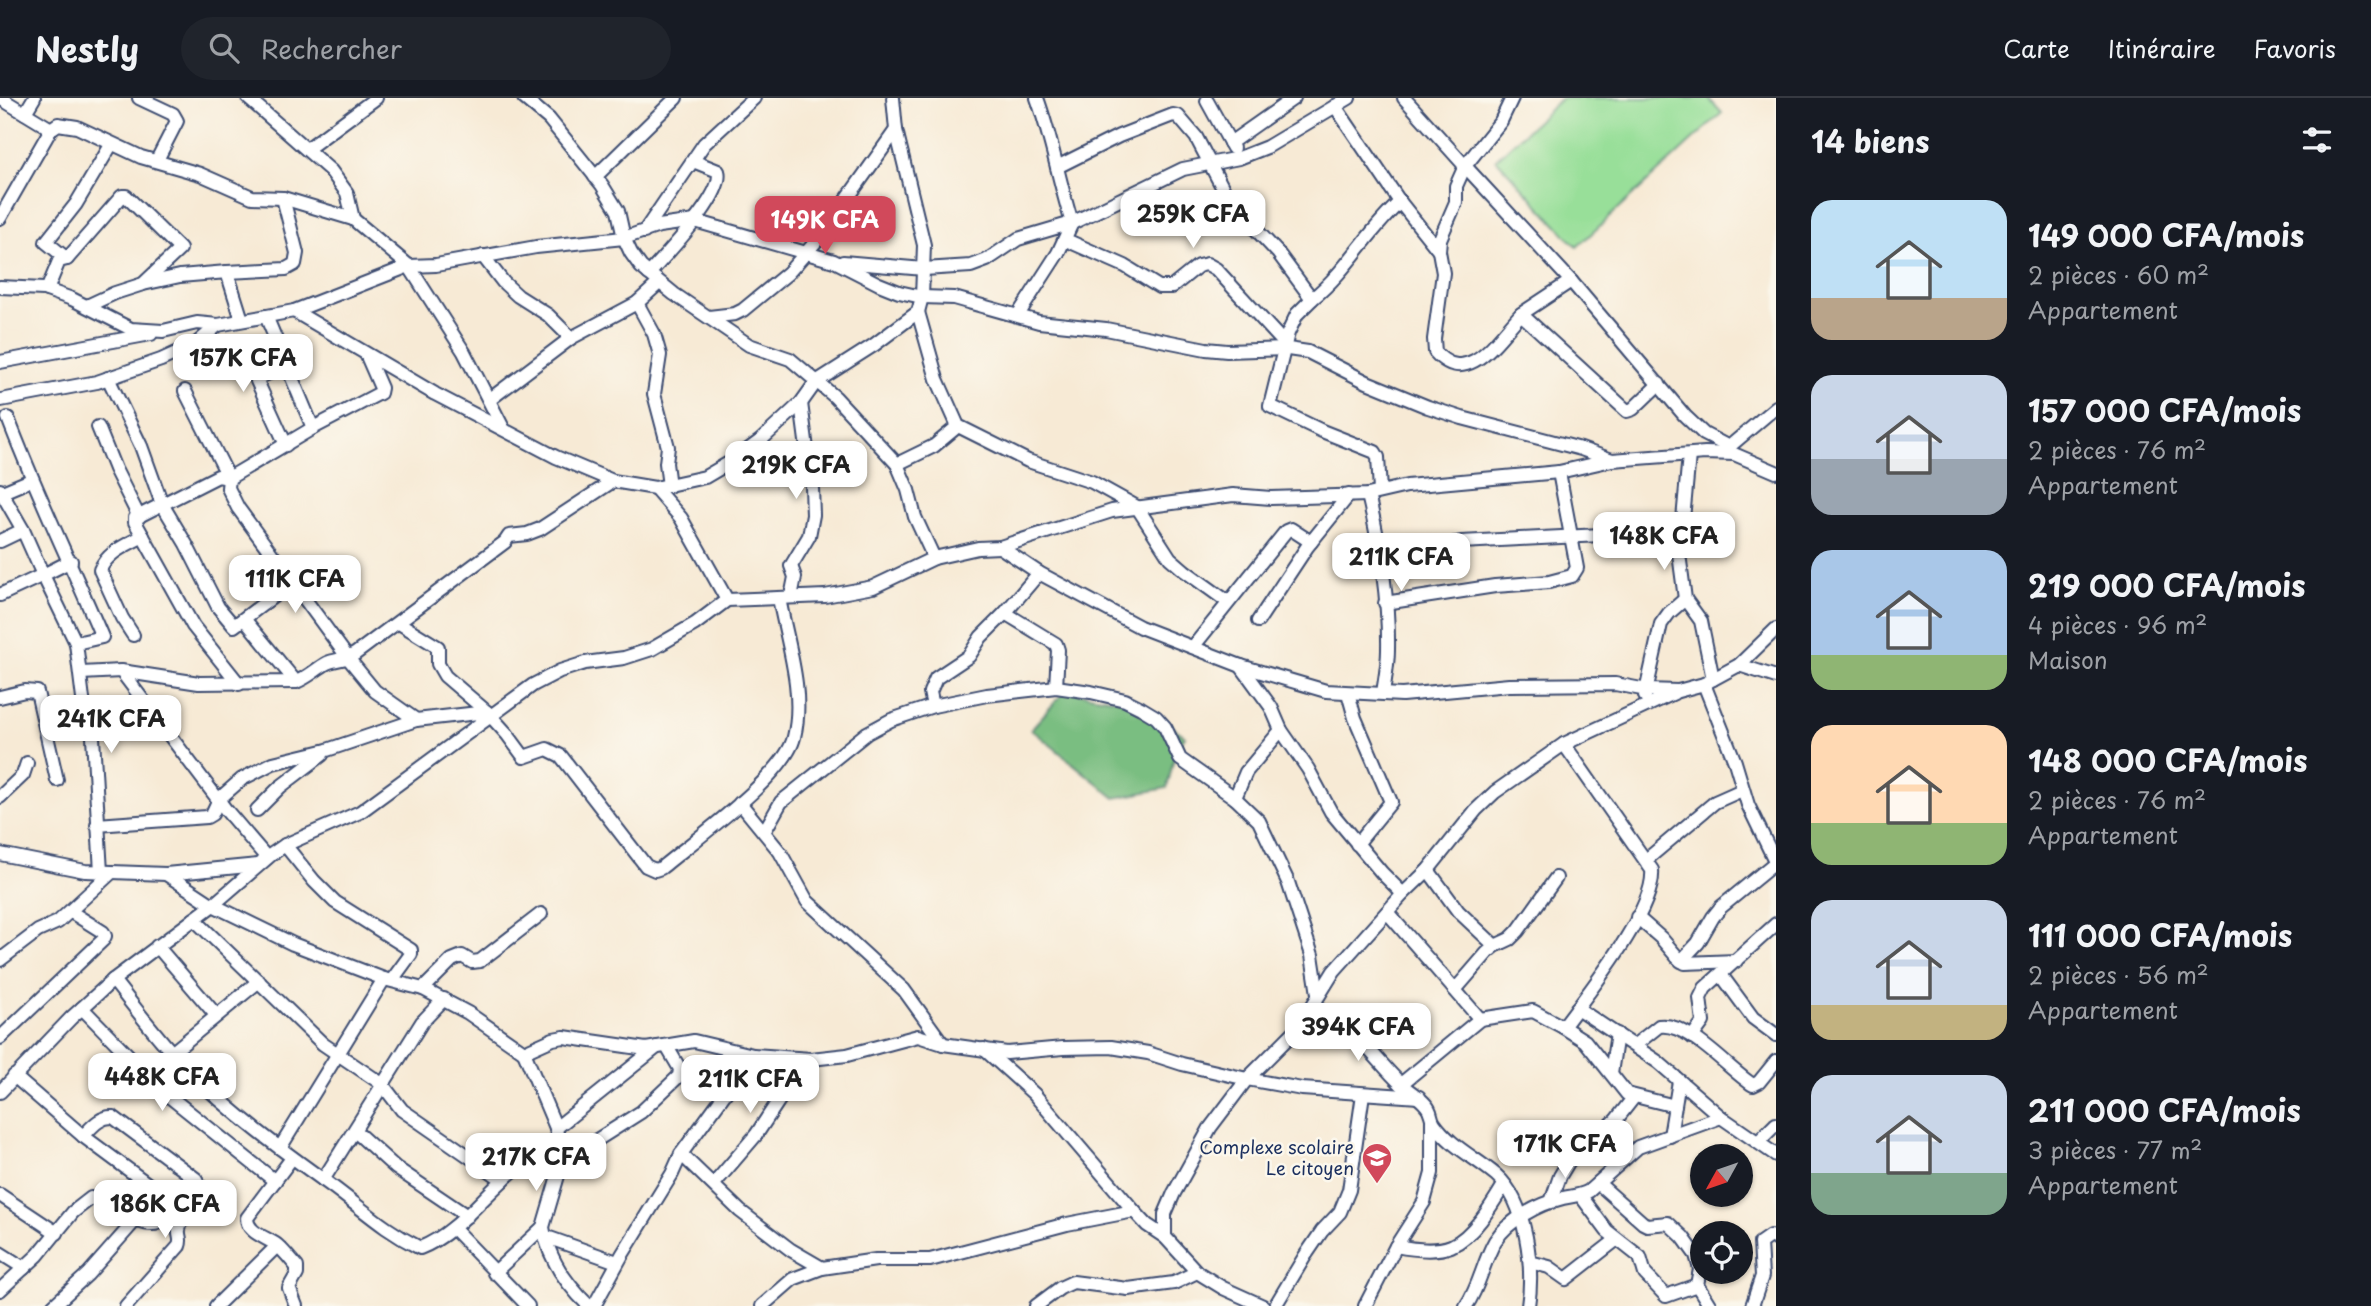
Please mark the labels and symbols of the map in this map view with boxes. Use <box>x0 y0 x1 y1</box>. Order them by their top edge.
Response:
pin: 259K CFA <box>1121 190 1265 250</box>
pin: 149K CFA <box>753 197 897 256</box>
pin: 157K CFA <box>171 334 315 394</box>
pin: 219K CFA <box>724 442 868 501</box>
pin: 148K CFA <box>1592 512 1736 572</box>
pin: 211K CFA <box>1329 533 1473 593</box>
pin: 111K CFA <box>223 556 367 615</box>
pin: 241K CFA <box>39 696 183 755</box>
pin: 394K CFA <box>1286 1004 1430 1063</box>
pin: 448K CFA <box>90 1054 234 1113</box>
pin: 211K CFA <box>678 1056 822 1115</box>
pin: 171K CFA <box>1493 1121 1637 1180</box>
place label: Complexe scolaire Le citoyen <box>1199 1133 1354 1181</box>
pin: 217K CFA <box>464 1134 608 1193</box>
school or university icon: Complexe scolaire Le citoyen <box>1360 1141 1394 1185</box>
north arrow <box>1690 1144 1754 1208</box>
pin: 186K CFA <box>93 1180 237 1240</box>

